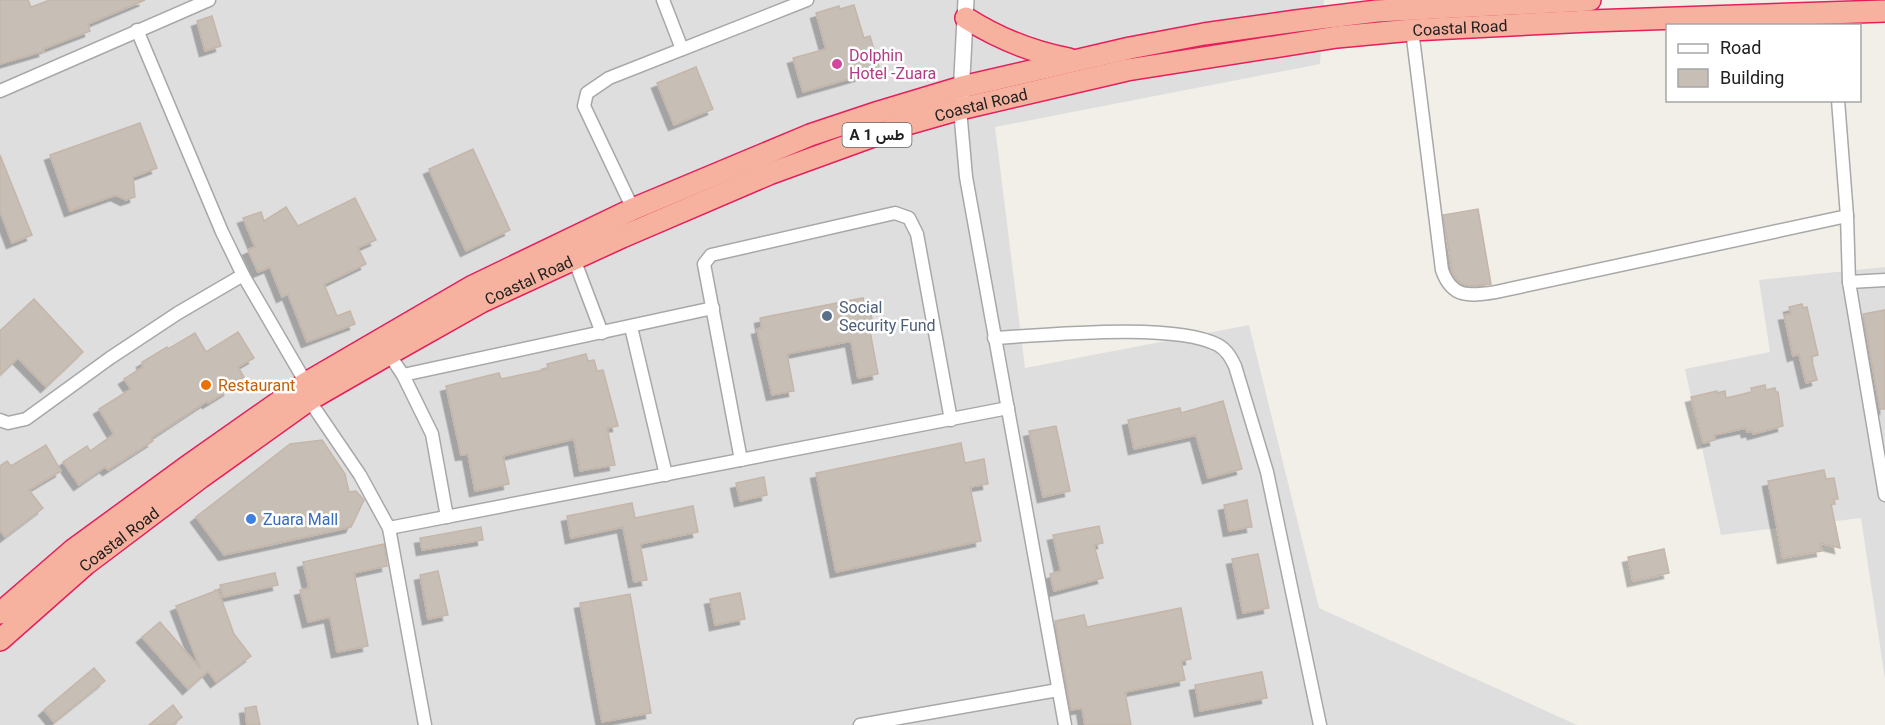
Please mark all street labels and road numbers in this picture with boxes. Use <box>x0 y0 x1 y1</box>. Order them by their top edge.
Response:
street label: Coastal Road <box>1412 16 1508 39</box>
street label: Coastal Road <box>932 84 1029 125</box>
road number: A 1 طس <box>842 123 912 147</box>
street label: Coastal Road <box>481 252 576 309</box>
street label: Coastal Road <box>75 503 163 575</box>

